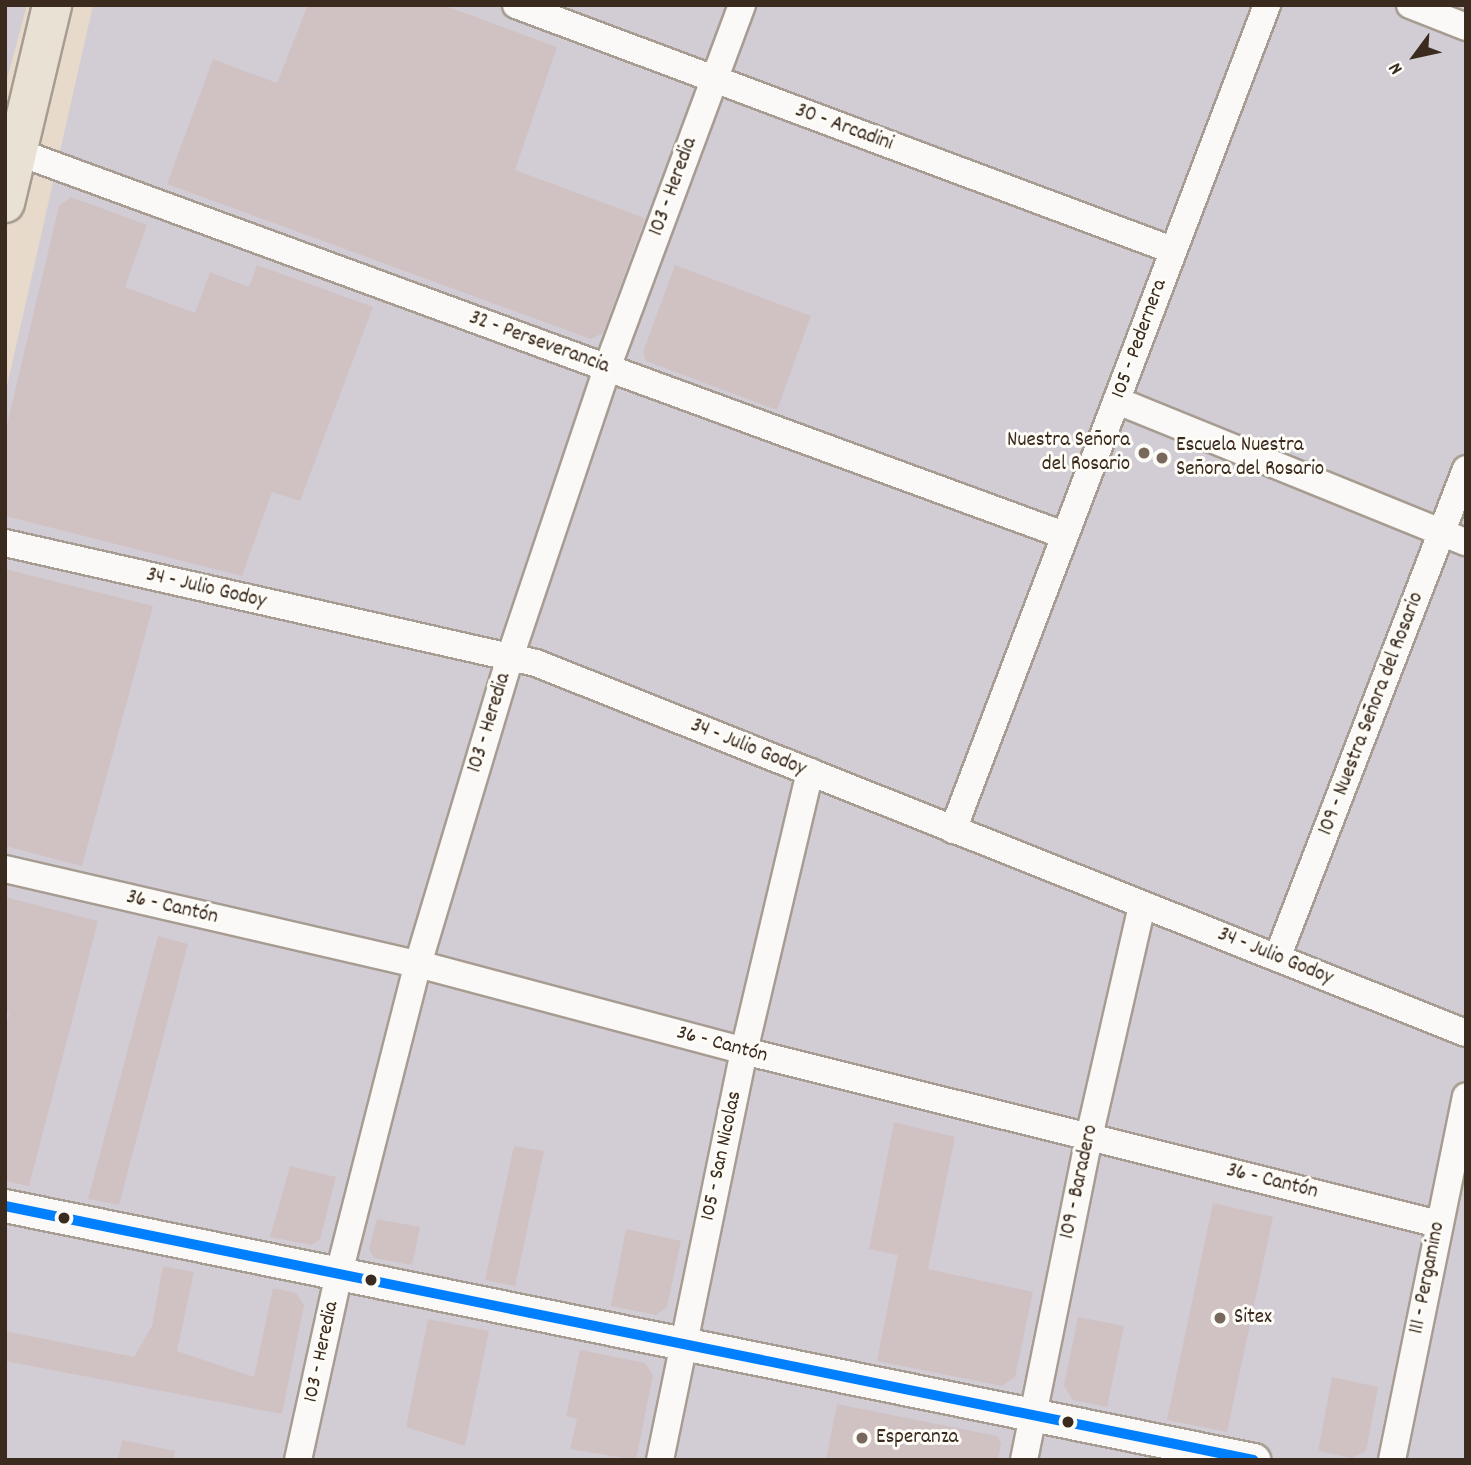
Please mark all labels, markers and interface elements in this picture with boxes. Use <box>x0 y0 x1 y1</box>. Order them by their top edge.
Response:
north arrow <box>1380 21 1450 91</box>
text: N <box>1383 56 1411 79</box>
street label: 30 - Arcadini <box>792 99 896 157</box>
street label: 103 - Heredia <box>645 134 703 240</box>
street label: 105 - Pedernera <box>1107 276 1173 402</box>
street label: 32 - Perseverancia <box>465 306 613 380</box>
place label: Nuestra Señora del Rosario <box>1007 428 1130 478</box>
place label: Escuela Nuestra Señora del Rosario <box>1176 433 1324 483</box>
marker: Nuestra Señora del Rosario <box>1136 445 1152 461</box>
marker: Escuela Nuestra Señora del Rosario <box>1154 450 1170 466</box>
street label: 34 - Julio Godoy <box>144 563 268 615</box>
street label: 109 - Nuestra Señora del Rosario <box>1314 589 1430 839</box>
street label: 103 - Heredia <box>463 670 517 776</box>
street label: 34 - Julio Godoy <box>687 713 809 783</box>
street label: 36 - Cantón <box>124 885 220 931</box>
street label: 34 - Julio Godoy <box>1214 922 1336 992</box>
street label: 36 - Cantón <box>674 1021 770 1069</box>
street label: 105 - San Nicolas <box>696 1089 748 1223</box>
street label: 109 - Baradero <box>1056 1123 1104 1241</box>
street label: 36 - Cantón <box>1224 1159 1320 1205</box>
unlabelled marker <box>57 1211 71 1225</box>
street label: 111 - Pergamino <box>1405 1220 1451 1336</box>
unlabelled marker <box>364 1273 378 1287</box>
street label: 103 - Heredia <box>299 1299 345 1405</box>
place label: Sitex <box>1234 1305 1272 1331</box>
marker: Sitex <box>1212 1310 1228 1326</box>
unlabelled marker <box>1061 1415 1075 1429</box>
place label: Esperanza <box>876 1425 958 1451</box>
marker: Esperanza <box>854 1430 870 1446</box>

